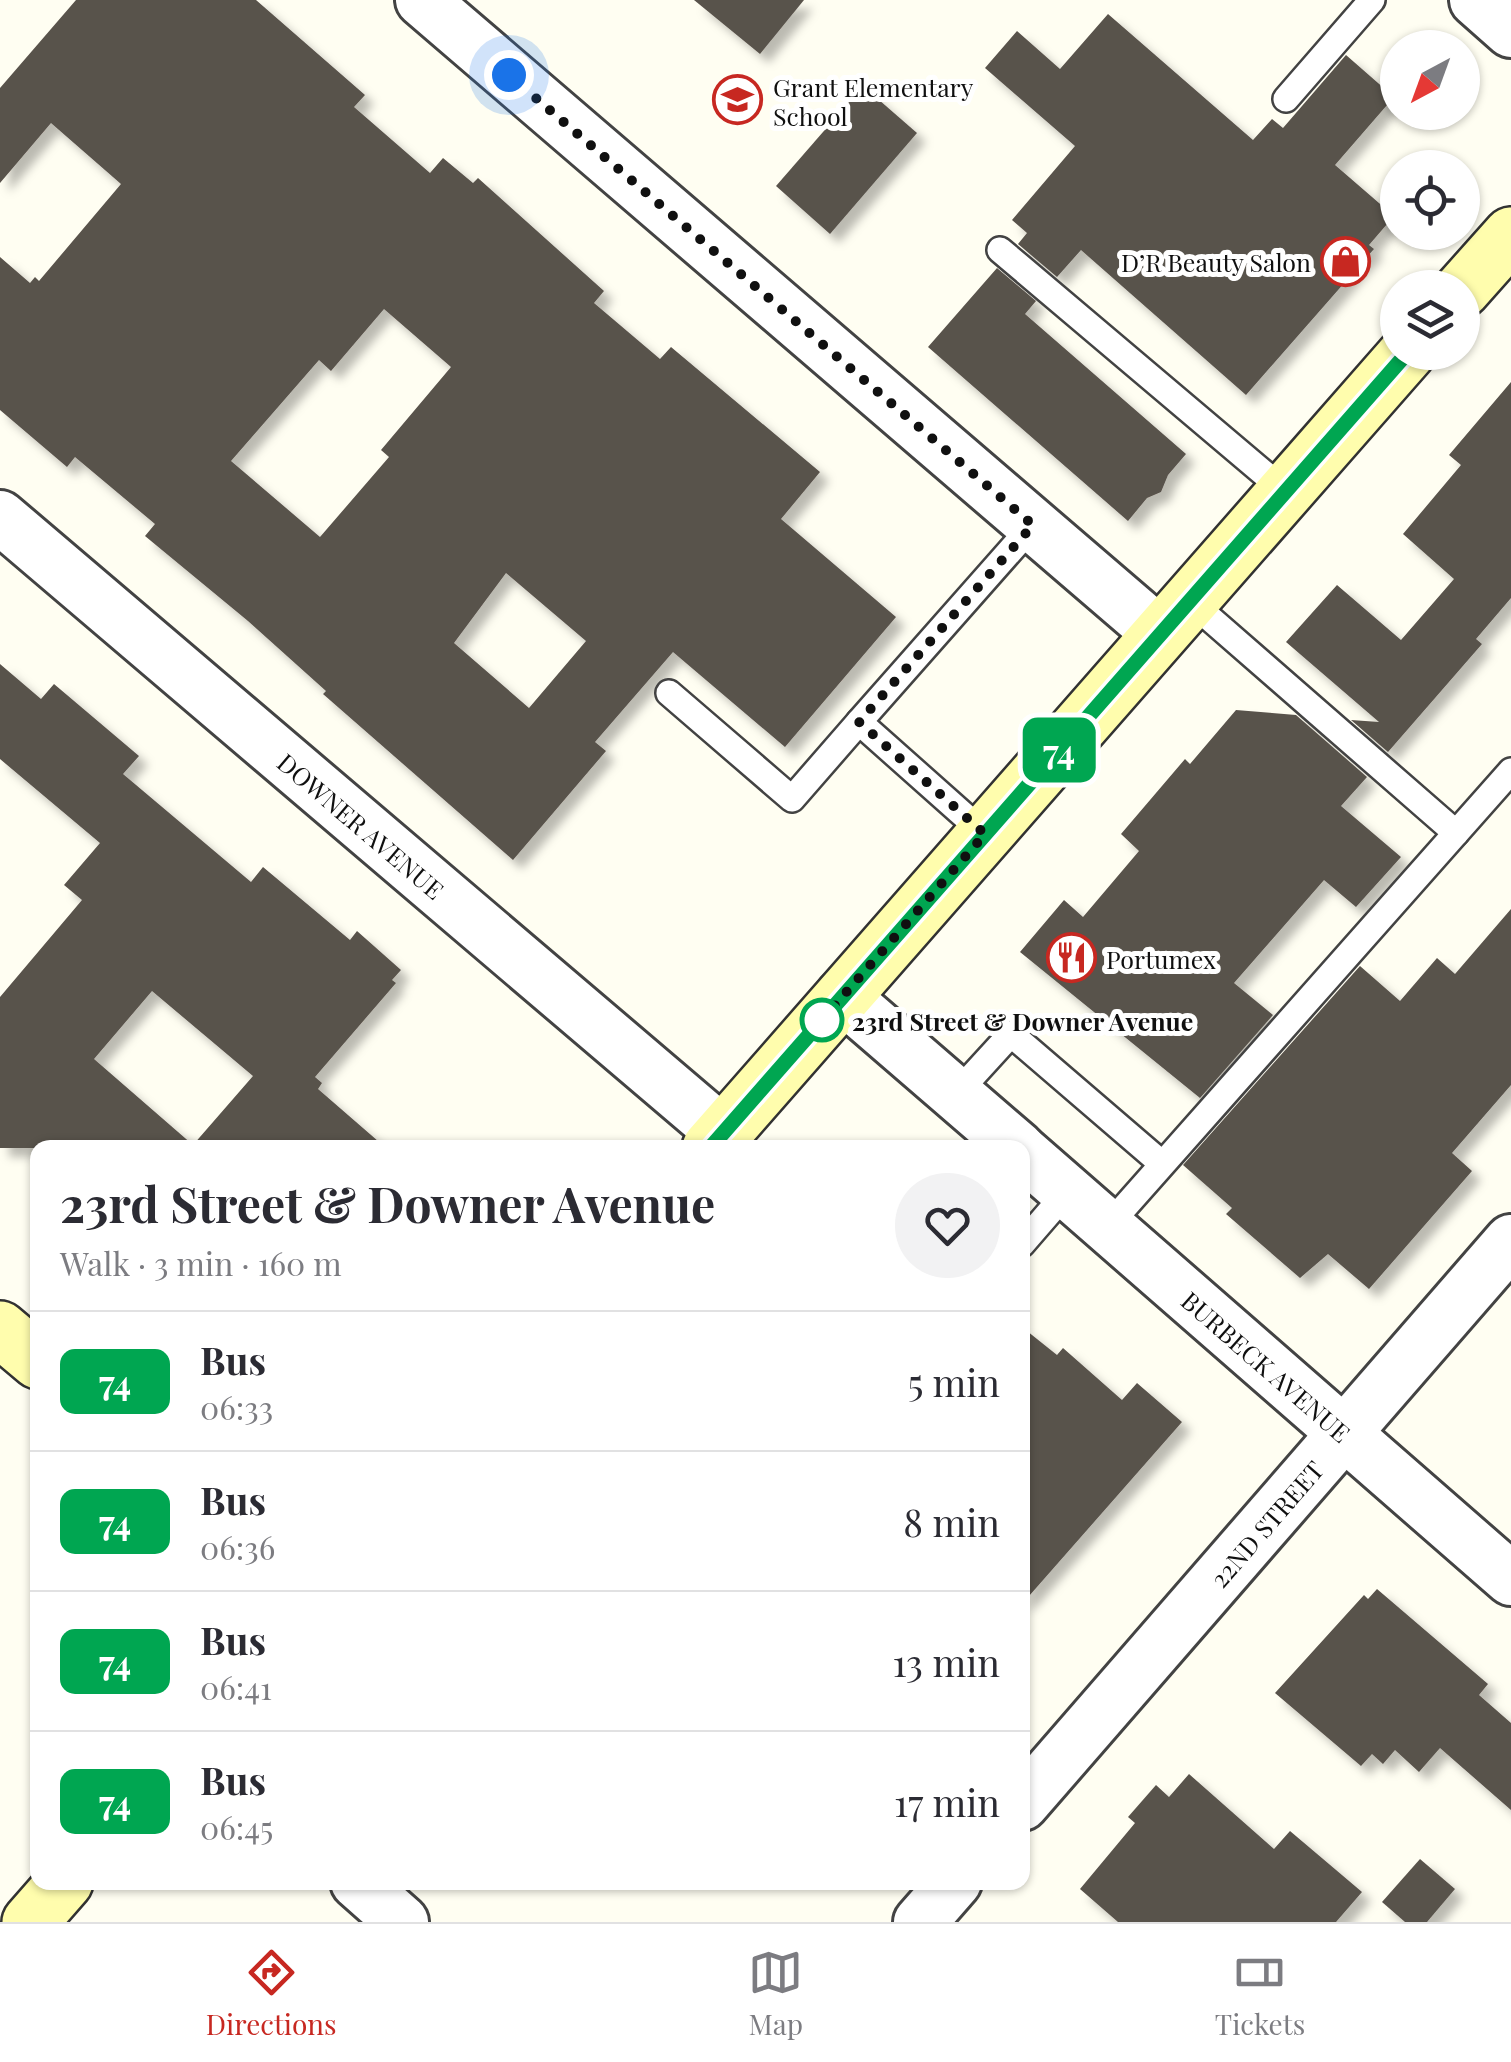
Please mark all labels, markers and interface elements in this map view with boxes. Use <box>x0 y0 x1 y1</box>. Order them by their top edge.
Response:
north arrow <box>1380 30 1480 130</box>
map controls <box>1380 30 1480 370</box>
your location <box>484 50 534 100</box>
place label: Grant Elementary School <box>773 70 974 132</box>
school or university icon: Grant Elementary School <box>712 74 764 126</box>
button: locate <box>1380 150 1480 250</box>
shop icon: D’R Beauty Salon <box>1320 235 1372 287</box>
place label: D’R Beauty Salon <box>1121 245 1311 278</box>
button: layers <box>1380 270 1480 370</box>
line badge: 74 <box>1014 718 1104 782</box>
text: 74 <box>1043 727 1075 774</box>
street label: DOWNER AVENUE <box>271 745 452 905</box>
restaurant icon: Portumex <box>1045 932 1097 984</box>
place label: Portumex <box>1106 942 1216 975</box>
marker: 23rd Street & Downer Avenue <box>801 999 843 1041</box>
place label: 23rd Street & Downer Avenue <box>852 1004 1193 1037</box>
text: 23rd Street & Downer Avenue <box>60 1171 715 1235</box>
button: heart <box>895 1173 1000 1278</box>
text: Walk · 3 min · 160 m <box>60 1241 342 1284</box>
street label: BURBECK AVENUE <box>1175 1283 1358 1449</box>
text: Bus <box>200 1334 266 1385</box>
text: 5 min <box>908 1356 1000 1407</box>
text: 74 <box>99 1358 131 1405</box>
text: 06:33 <box>200 1385 273 1428</box>
street label: 22ND STREET <box>1202 1453 1330 1593</box>
text: Bus <box>200 1474 266 1525</box>
text: 8 min <box>903 1496 1000 1547</box>
text: 74 <box>99 1498 131 1545</box>
text: 06:36 <box>200 1525 275 1568</box>
text: Bus <box>200 1614 266 1665</box>
text: 13 min <box>892 1636 1000 1687</box>
text: 74 <box>99 1638 131 1685</box>
text: 06:41 <box>200 1665 272 1708</box>
text: Bus <box>200 1754 266 1805</box>
text: 17 min <box>894 1776 1000 1827</box>
text: 74 <box>99 1778 131 1825</box>
text: 06:45 <box>200 1805 273 1848</box>
tab: Directions <box>206 1945 337 2042</box>
tab: Map <box>748 1945 803 2042</box>
tab: Tickets <box>1215 1945 1305 2042</box>

